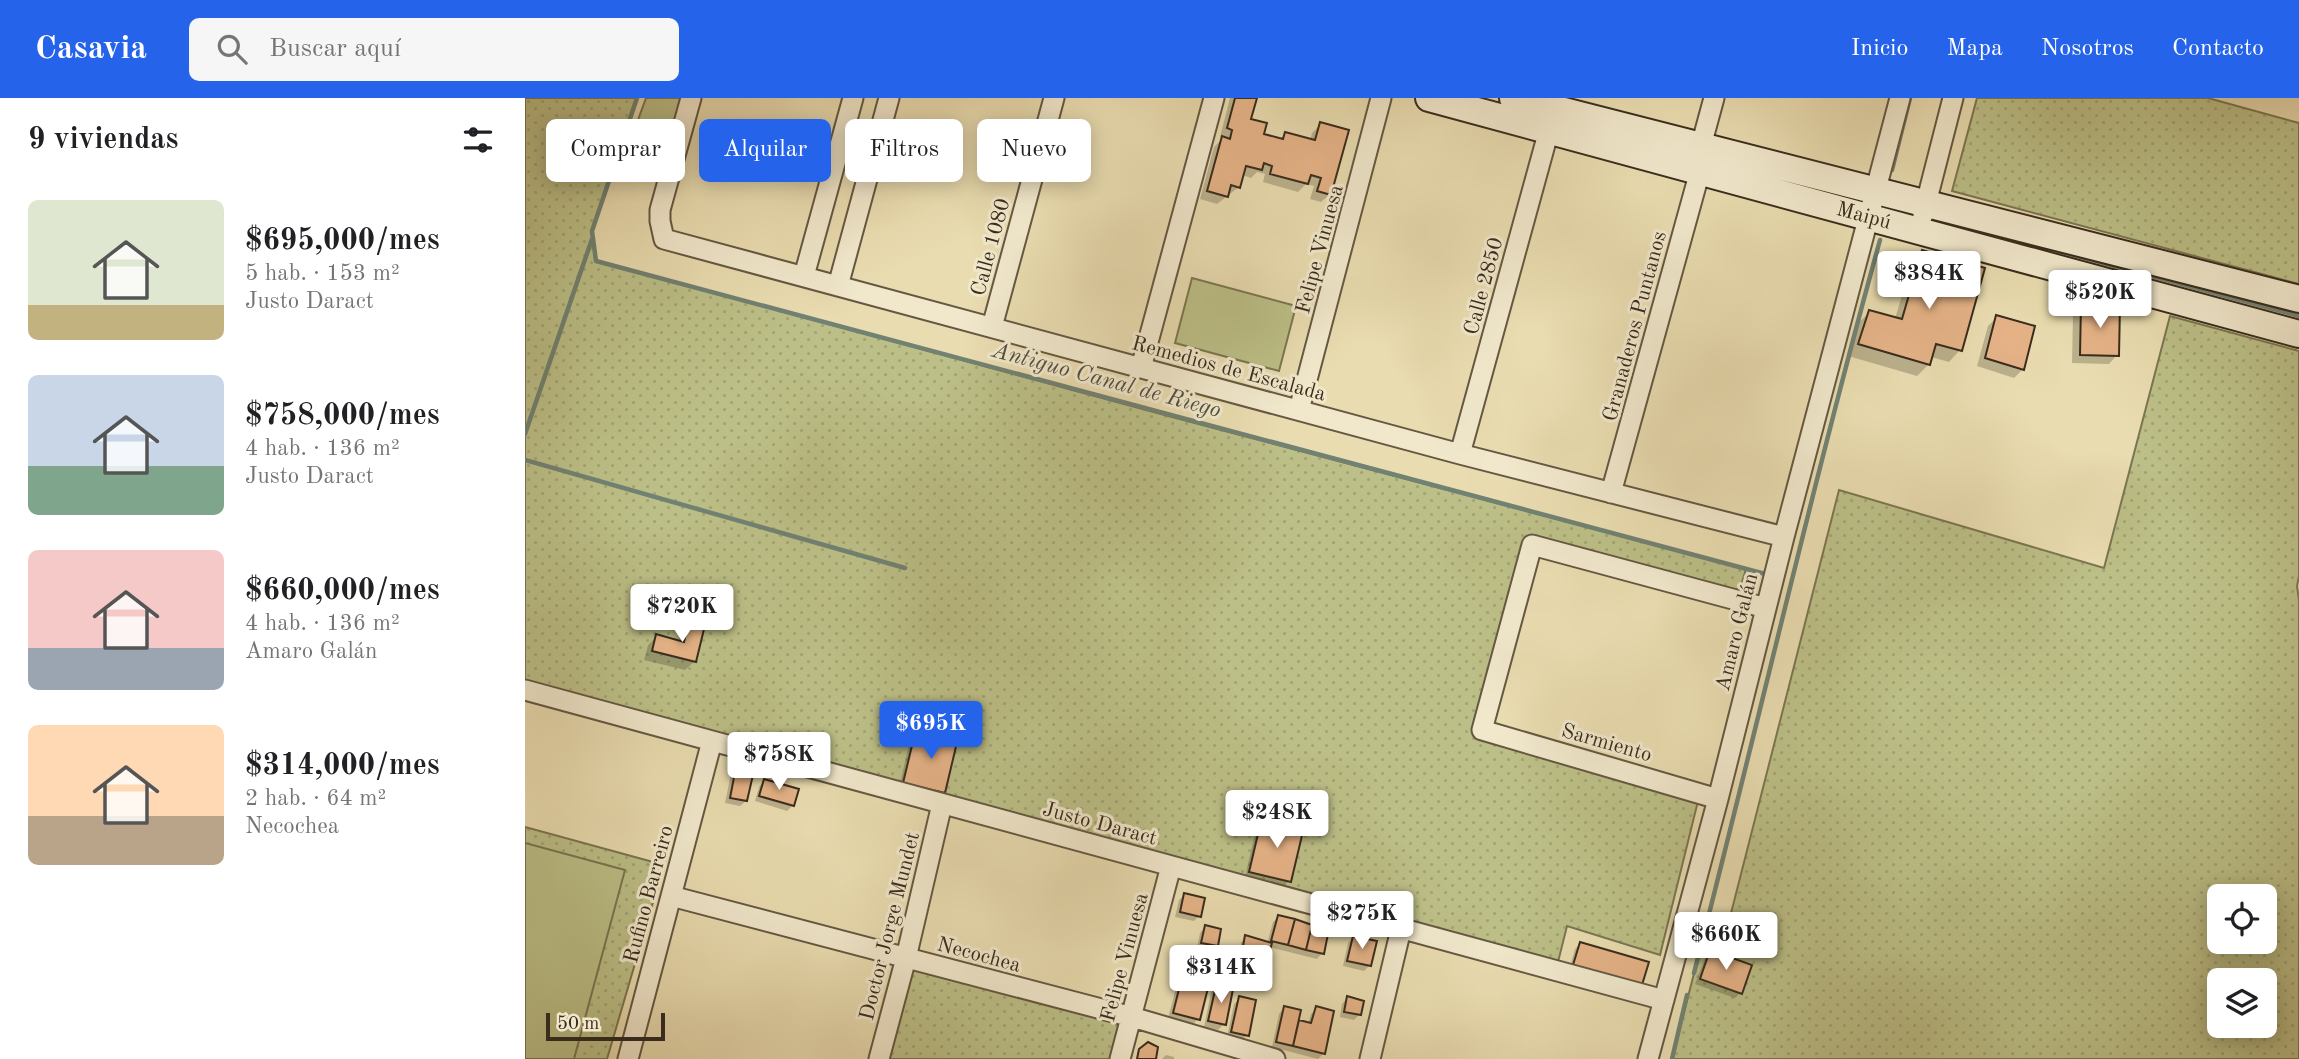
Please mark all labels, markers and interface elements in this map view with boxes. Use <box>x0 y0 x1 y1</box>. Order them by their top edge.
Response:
search box <box>189 18 679 81</box>
icon: search <box>213 30 251 68</box>
text: Casavia <box>35 33 147 66</box>
text: Buscar aquí <box>269 36 401 62</box>
text: Inicio <box>1851 37 1909 61</box>
text: Mapa <box>1947 37 2003 61</box>
text: Nosotros <box>2041 37 2134 61</box>
text: Contacto <box>2172 37 2264 61</box>
chip: Comprar <box>546 119 685 182</box>
chip: Alquilar <box>699 119 831 182</box>
chip: Filtros <box>845 119 963 182</box>
chip: Nuevo <box>977 119 1091 182</box>
icon: filters <box>459 121 497 159</box>
text: 9 viviendas <box>28 125 178 155</box>
street label: Felipe Vinuesa <box>1293 183 1348 316</box>
street label: Calle 1080 <box>968 196 1015 298</box>
street label: Maipú <box>1834 199 1893 234</box>
text: $695,000/mes <box>245 226 440 256</box>
icon: home <box>84 228 168 312</box>
street label: Granaderos Puntanos <box>1600 229 1671 424</box>
street label: Calle 2850 <box>1461 235 1508 337</box>
pin: $384K <box>1880 252 1978 311</box>
text: 5 hab. · 153 m² <box>245 262 400 285</box>
text: $384K <box>1893 262 1965 285</box>
pin: $520K <box>2051 271 2149 330</box>
text: $520K <box>2064 281 2136 304</box>
text: Justo Daract <box>245 290 374 313</box>
street label: Remedios de Escalada <box>1129 333 1328 405</box>
water label: Antiguo Canal de Riego <box>987 338 1224 423</box>
text: $758,000/mes <box>245 401 440 431</box>
icon: home <box>84 403 168 487</box>
text: 4 hab. · 136 m² <box>245 437 400 460</box>
text: Justo Daract <box>245 465 374 488</box>
street label: Amaro Galán <box>1713 571 1762 694</box>
text: $660,000/mes <box>245 576 440 606</box>
icon: home <box>84 578 168 662</box>
pin: $720K <box>633 584 731 644</box>
text: $720K <box>646 595 718 618</box>
text: 4 hab. · 136 m² <box>245 612 400 635</box>
text: Amaro Galán <box>245 640 377 663</box>
pin: $695K <box>882 702 980 761</box>
text: $695K <box>895 712 967 735</box>
street label: Sarmiento <box>1559 721 1654 766</box>
pin: $758K <box>730 732 828 792</box>
text: $758K <box>743 743 815 766</box>
text: $314,000/mes <box>245 751 440 781</box>
icon: home <box>84 753 168 837</box>
text: 2 hab. · 64 m² <box>245 787 386 810</box>
pin: $248K <box>1228 790 1326 850</box>
street label: Justo Daract <box>1040 799 1159 850</box>
text: $248K <box>1241 801 1313 824</box>
text: Necochea <box>245 815 339 838</box>
street label: Rufino Barreiro <box>621 823 678 965</box>
street label: Doctor Jorge Mundet <box>857 830 924 1023</box>
map controls <box>2207 884 2277 1038</box>
button: locate <box>2207 884 2277 954</box>
street label: Felipe Vinuesa <box>1098 891 1153 1024</box>
pin: $275K <box>1313 892 1411 951</box>
text: $275K <box>1326 902 1398 925</box>
pin: $660K <box>1677 912 1775 972</box>
text: $660K <box>1690 923 1762 946</box>
street label: Necochea <box>934 934 1023 977</box>
pin: $314K <box>1172 946 1270 1005</box>
text: $314K <box>1185 956 1257 979</box>
button: layers <box>2207 968 2277 1038</box>
scale bar <box>546 1010 665 1042</box>
text: 50 m <box>557 1015 599 1034</box>

